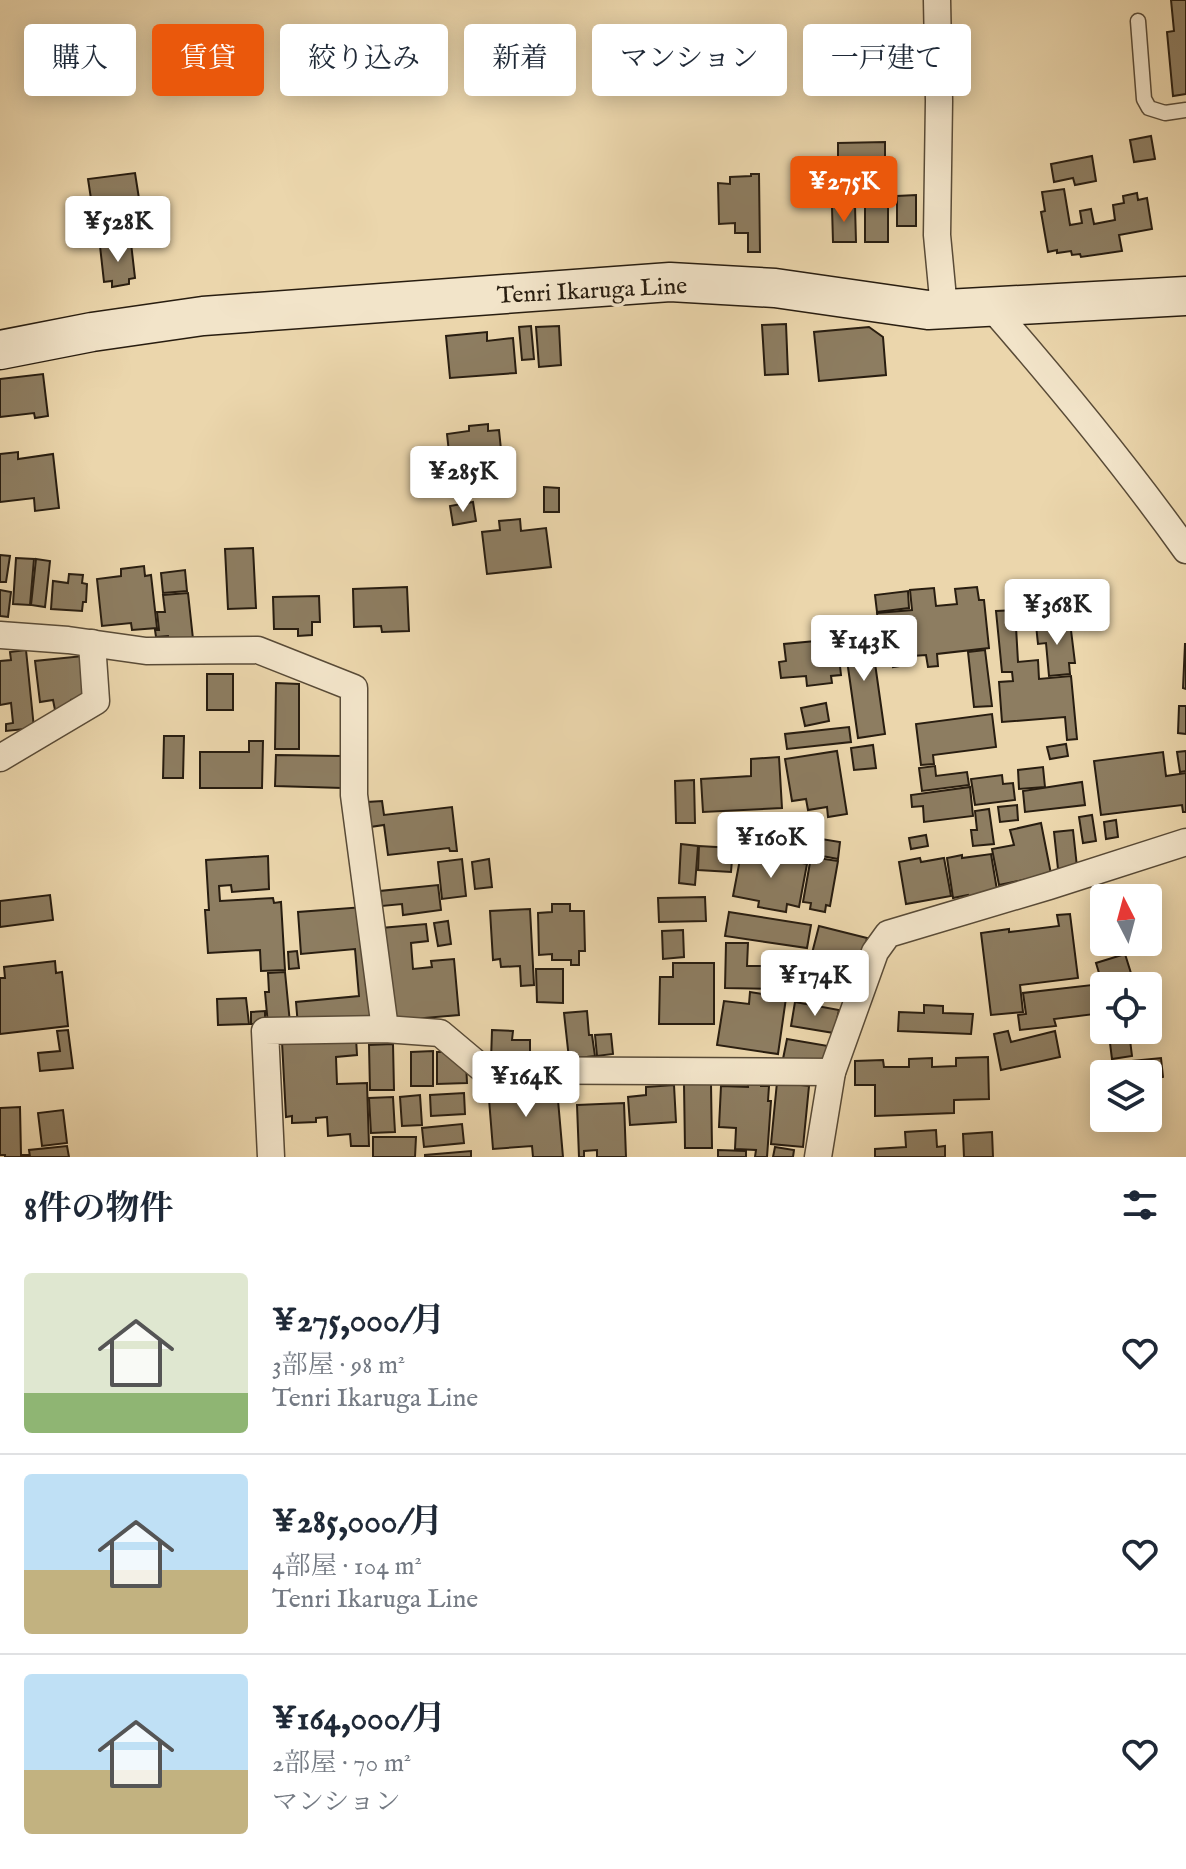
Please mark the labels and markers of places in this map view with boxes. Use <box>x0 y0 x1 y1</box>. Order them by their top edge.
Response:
pin: ¥275K <box>788 156 900 224</box>
pin: ¥528K <box>62 196 174 264</box>
pin: ¥285K <box>407 446 519 514</box>
pin: ¥368K <box>1001 579 1113 647</box>
pin: ¥143K <box>808 615 920 683</box>
pin: ¥160K <box>715 812 827 880</box>
pin: ¥174K <box>759 950 871 1018</box>
pin: ¥164K <box>470 1051 582 1119</box>

